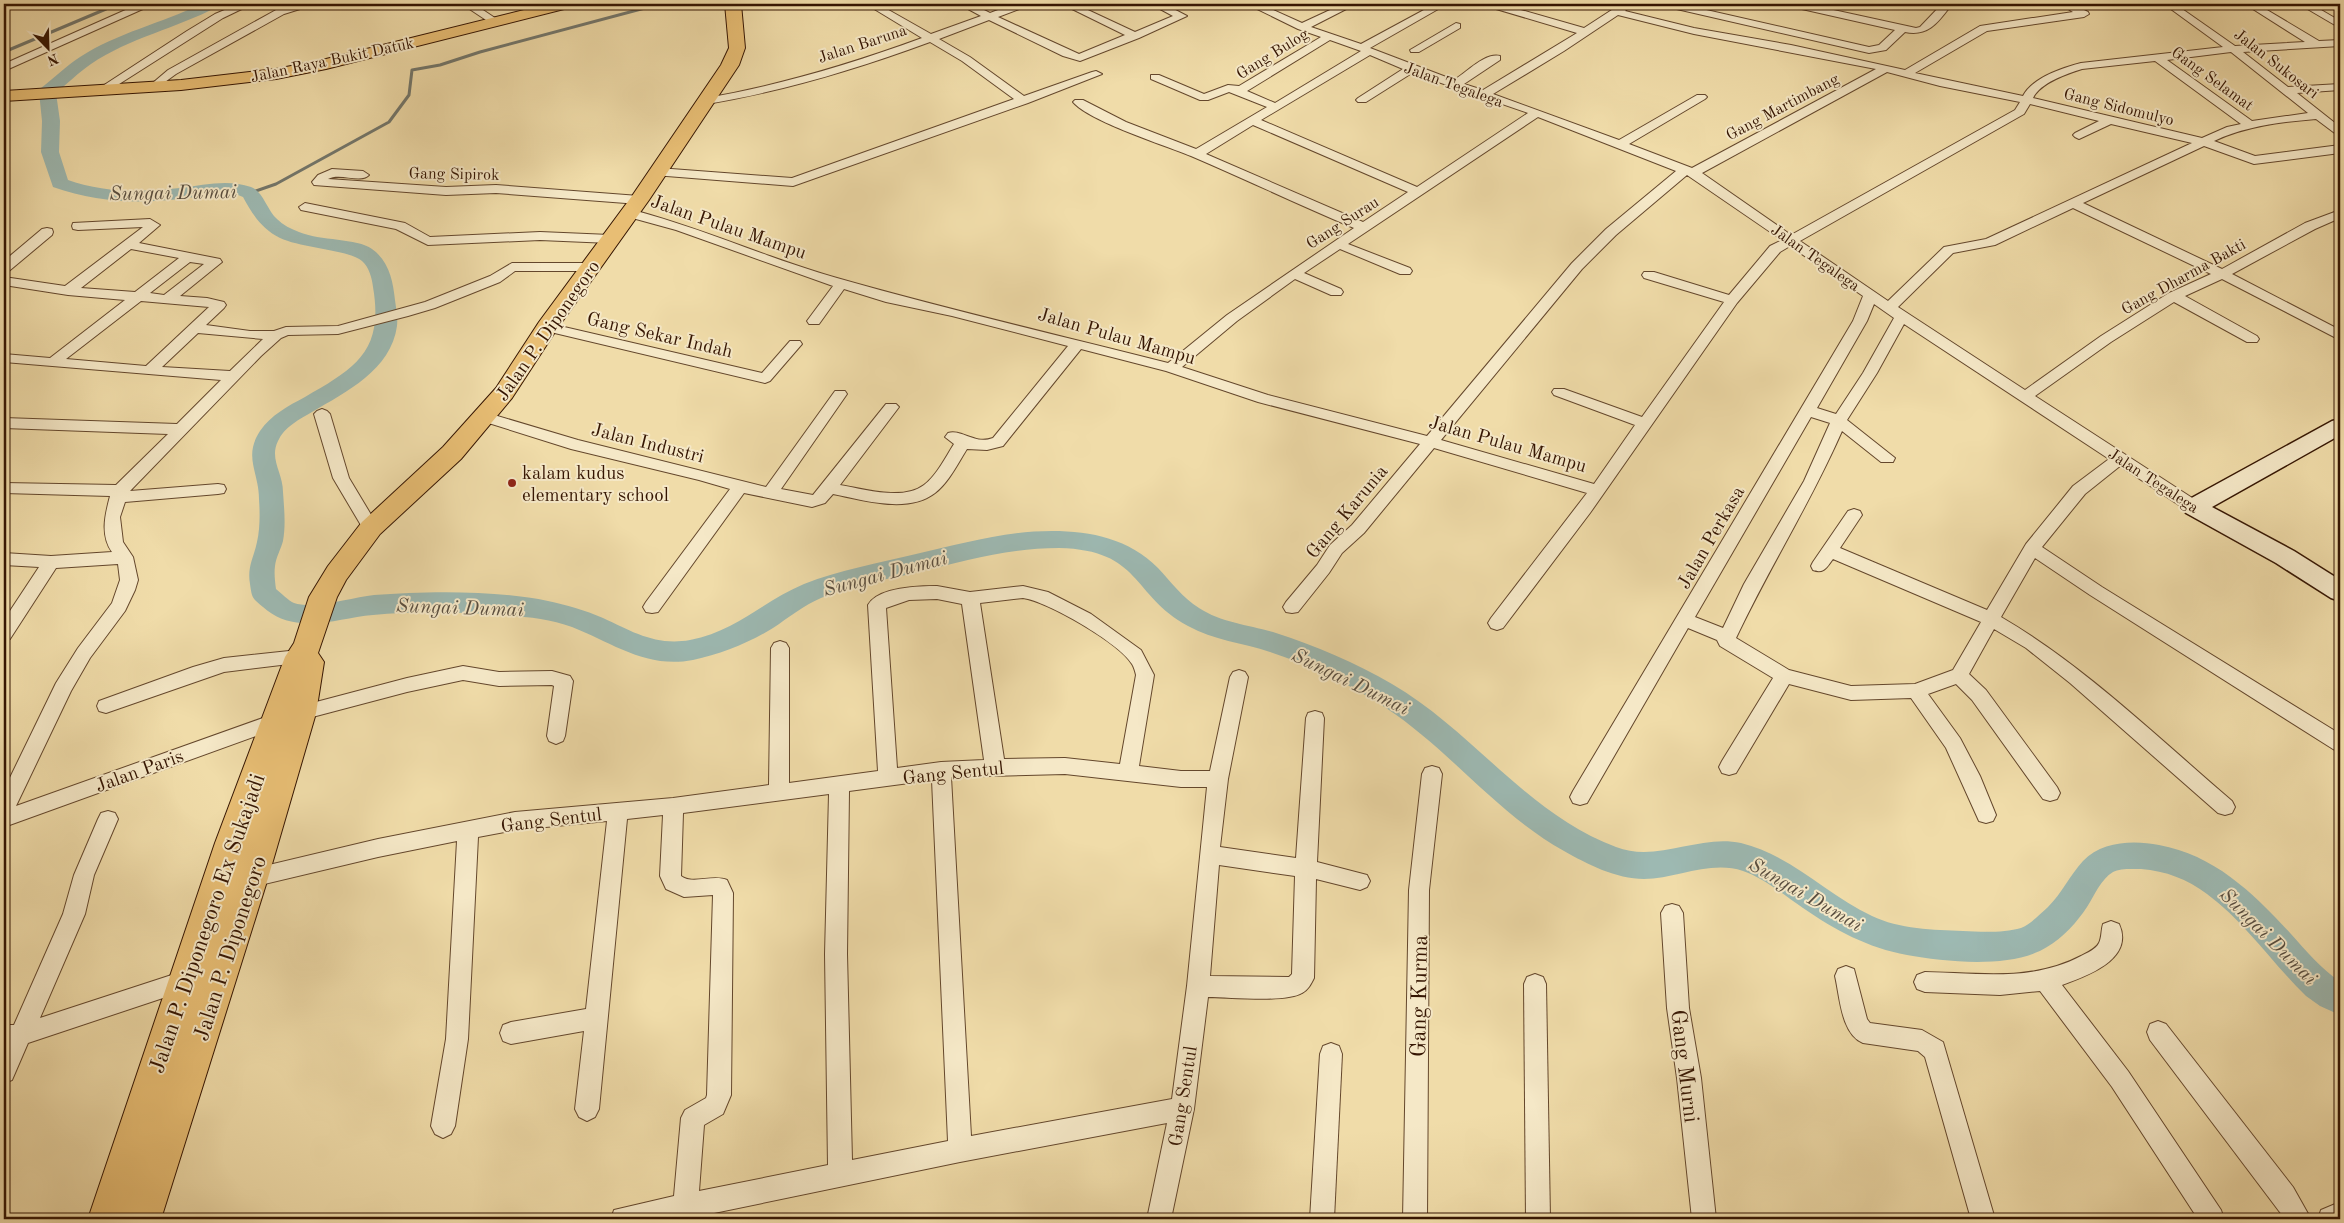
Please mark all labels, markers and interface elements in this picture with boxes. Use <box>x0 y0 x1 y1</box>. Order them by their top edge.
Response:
north arrow <box>22 22 72 72</box>
street label: Jalan Baruna <box>816 23 909 67</box>
street label: Gang Bulog <box>1234 26 1312 83</box>
street label: Jalan Sukosari <box>2231 27 2321 102</box>
street label: Jalan Raya Bukit Datuk <box>249 36 416 86</box>
street label: Gang Selamat <box>2168 45 2256 115</box>
text: N <box>45 51 60 68</box>
street label: Jalan Tegalega <box>1402 61 1505 111</box>
street label: Gang Martimbang <box>1724 71 1842 144</box>
street label: Gang Sidomulyo <box>2062 87 2175 129</box>
street label: Gang Sipirok <box>408 166 500 184</box>
water label: Sungai Dumai <box>109 183 237 205</box>
street label: Jalan Pulau Mampu <box>648 193 808 264</box>
street label: Gang Surau <box>1304 194 1382 253</box>
street label: Jalan Tegalega <box>1768 222 1862 295</box>
street label: Gang Dharma Bakti <box>2119 237 2249 318</box>
street label: Jalan P. Diponegoro <box>493 258 605 405</box>
street label: Jalan Pulau Mampu <box>1035 306 1197 369</box>
street label: Gang Sekar Indah <box>585 310 734 362</box>
street label: Jalan Pulau Mampu <box>1426 414 1588 477</box>
street label: Jalan Industri <box>589 421 706 468</box>
street label: Jalan Tegalega <box>2105 447 2201 517</box>
street label: Gang Karunia <box>1304 462 1393 563</box>
place label: kalam kudus elementary school <box>522 465 669 506</box>
marker: kalam kudus elementary school <box>506 477 518 489</box>
street label: Jalan Perkasa <box>1675 483 1749 593</box>
water label: Sungai Dumai <box>821 549 950 601</box>
water label: Sungai Dumai <box>396 597 524 621</box>
water label: Sungai Dumai <box>1288 646 1412 720</box>
street label: Jalan Paris <box>93 748 187 797</box>
street label: Gang Sentul <box>902 760 1005 789</box>
street label: Jalan P. Diponegoro Ex Sukajadi <box>142 770 270 1076</box>
street label: Gang Sentul <box>500 806 603 837</box>
street label: Jalan P. Diponegoro <box>187 852 271 1044</box>
water label: Sungai Dumai <box>1745 855 1866 937</box>
water label: Sungai Dumai <box>2215 885 2320 990</box>
street label: Gang Kurma <box>1408 935 1432 1057</box>
street label: Gang Murni <box>1666 1008 1702 1124</box>
street label: Gang Sentul <box>1167 1045 1202 1148</box>

